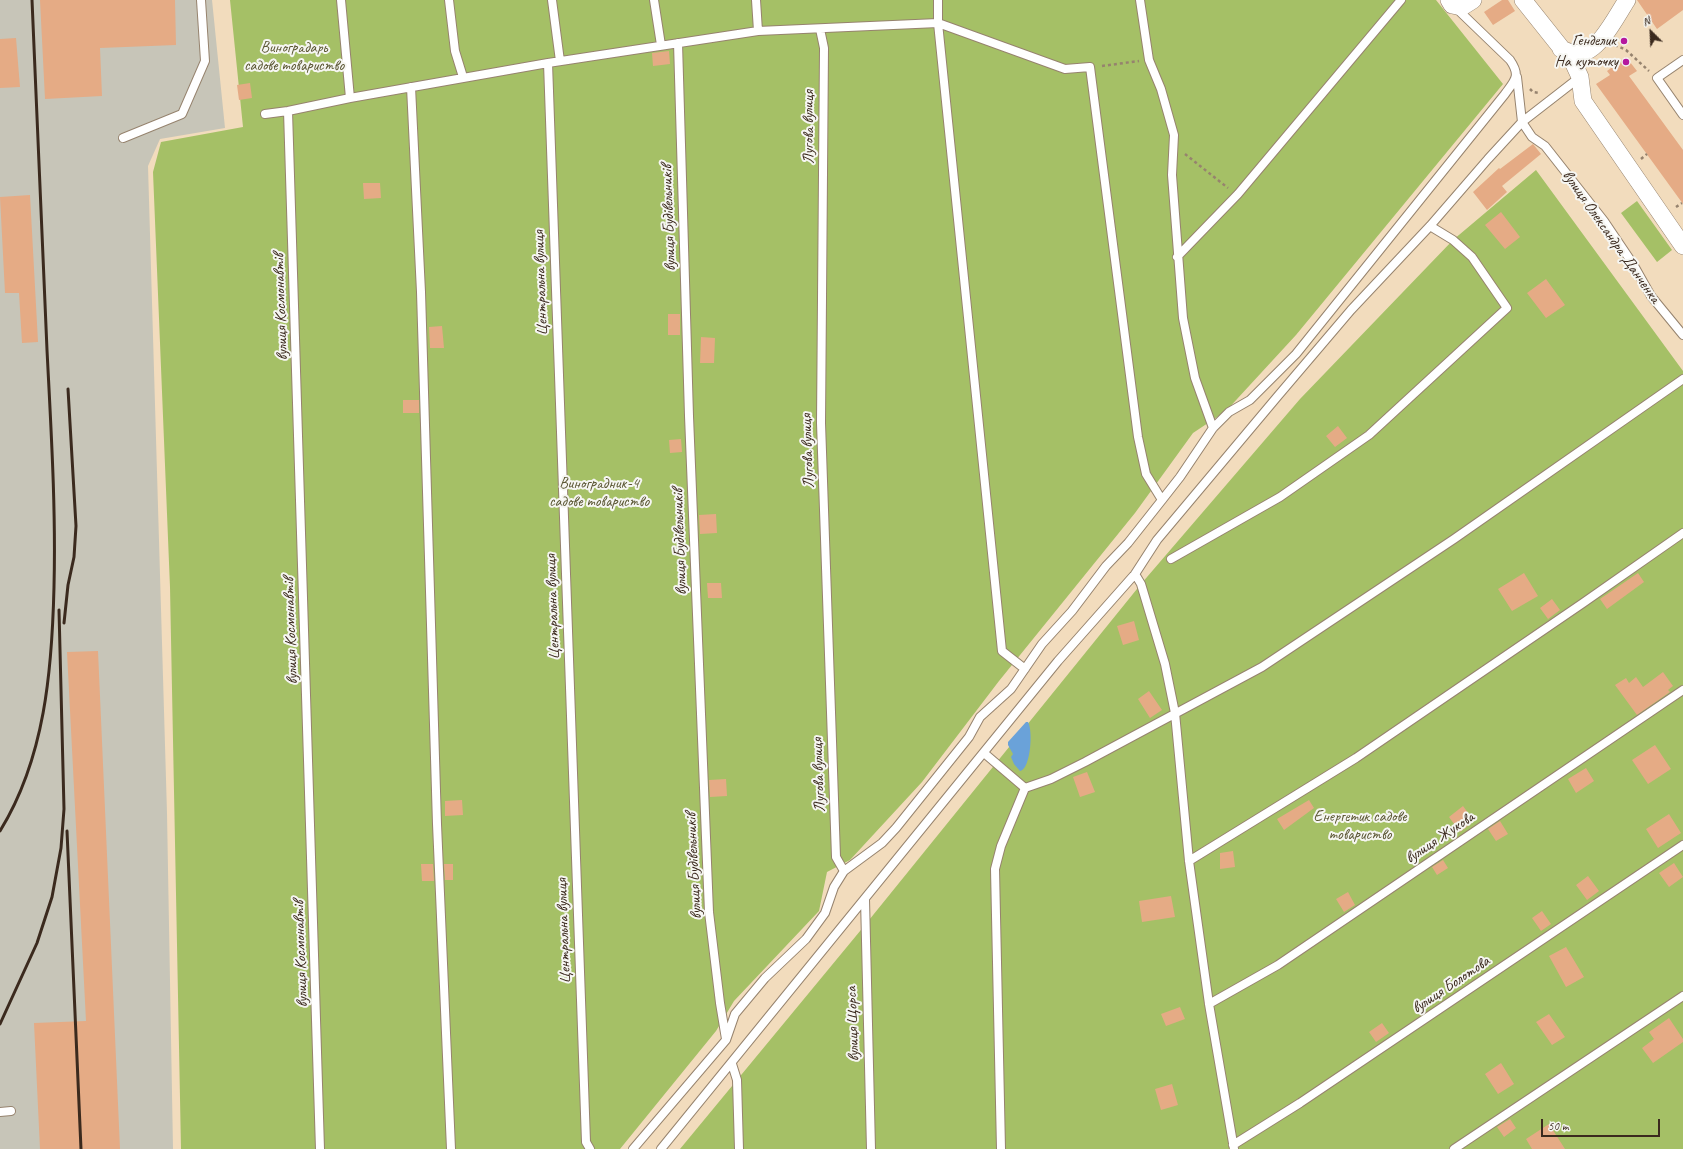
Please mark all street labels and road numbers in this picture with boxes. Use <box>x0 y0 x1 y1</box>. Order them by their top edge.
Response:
street label: Лугова вулиця <box>799 90 819 164</box>
street label: вулиця Будівельників <box>658 164 680 272</box>
street label: вулиця Олександра Данченка <box>1558 167 1664 307</box>
street label: Центральна вулиця <box>530 230 552 336</box>
street label: вулиця Космонавтів <box>270 253 292 361</box>
street label: Лугова вулиця <box>797 414 819 488</box>
street label: вулиця Будівельників <box>669 488 691 596</box>
street label: Центральна вулиця <box>542 554 564 660</box>
street label: вулиця Космонавтів <box>280 577 302 685</box>
street label: Лугова вулиця <box>808 738 830 812</box>
street label: вулиця Жукова <box>1402 808 1478 868</box>
street label: вулиця Будівельників <box>682 812 706 920</box>
street label: Центральна вулиця <box>553 878 575 984</box>
street label: вулиця Космонавтів <box>290 900 312 1008</box>
street label: вулиця Болотова <box>1408 952 1494 1018</box>
street label: вулиця Щорса <box>842 986 864 1062</box>

